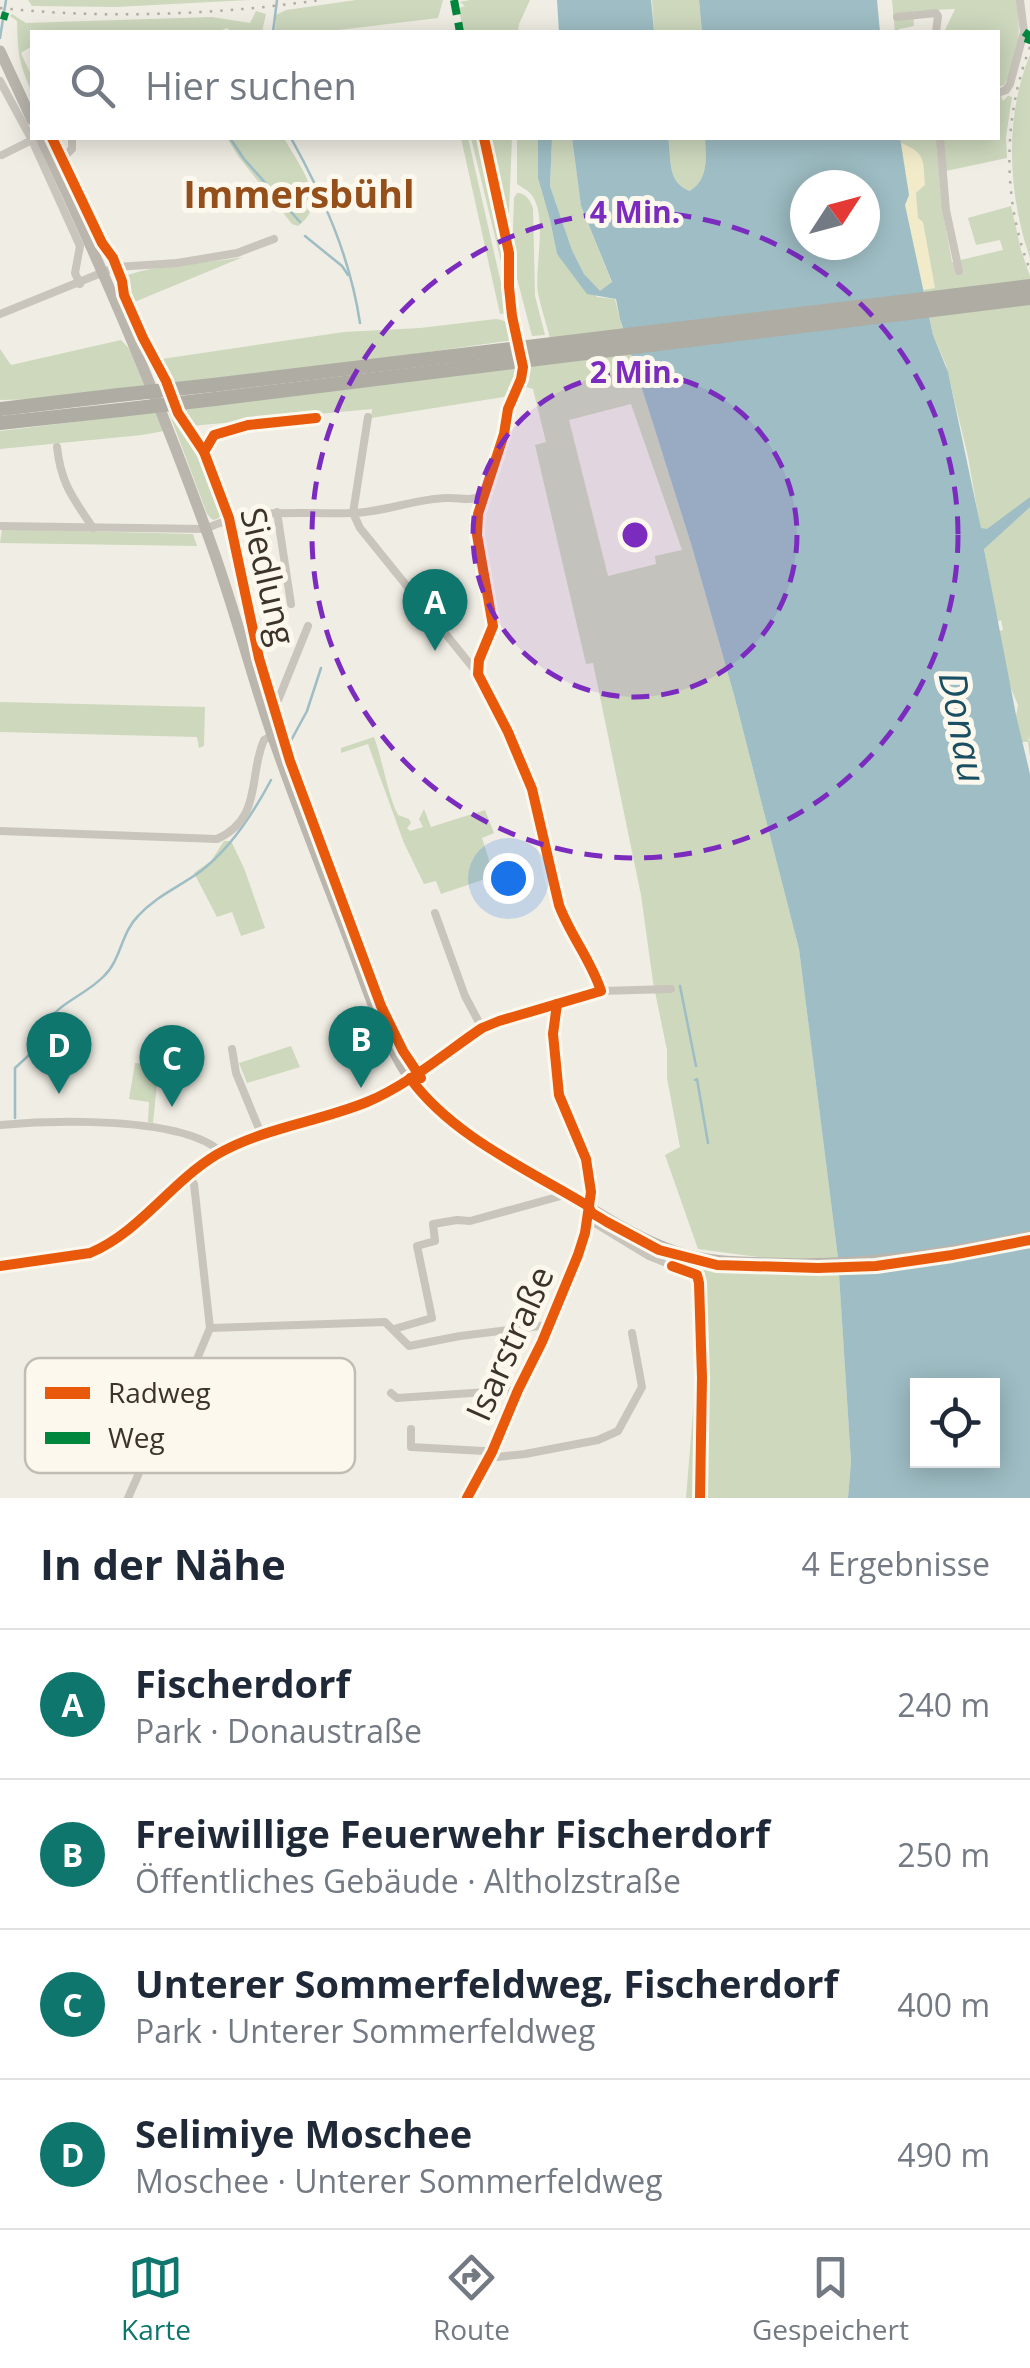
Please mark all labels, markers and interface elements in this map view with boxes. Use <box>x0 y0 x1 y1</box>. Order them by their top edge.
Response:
search box <box>30 30 1000 140</box>
icon: search <box>65 58 120 113</box>
text: Hier suchen <box>145 59 357 111</box>
district label: Immersbühl <box>183 167 415 219</box>
north arrow <box>790 170 880 260</box>
text: 4 Min. <box>590 191 680 232</box>
text: 2 Min. <box>590 351 680 392</box>
street label: Siedlung <box>230 503 308 649</box>
centre of rings <box>617 517 653 553</box>
pin: A <box>402 568 468 651</box>
water label: Donau <box>928 667 1000 787</box>
your location <box>483 853 534 904</box>
pin: B <box>328 1006 394 1088</box>
pin: D <box>27 1012 92 1094</box>
pin: C <box>140 1024 204 1107</box>
street label: Isarstraße <box>454 1258 564 1428</box>
legend <box>25 1358 355 1473</box>
text: Radweg <box>108 1373 211 1411</box>
map controls <box>910 1378 1000 1468</box>
button: locate <box>910 1378 1000 1468</box>
text: Weg <box>108 1418 165 1456</box>
text: In der Nähe <box>40 1535 286 1592</box>
text: 4 Ergebnisse <box>801 1542 990 1585</box>
text: Fischerdorf <box>135 1657 350 1709</box>
text: A <box>61 1683 84 1726</box>
text: 240 m <box>897 1683 990 1726</box>
text: Park · Donaustraße <box>135 1709 422 1752</box>
text: Freiwillige Feuerwehr Fischerdorf <box>135 1807 770 1859</box>
text: B <box>62 1833 83 1876</box>
text: 250 m <box>897 1833 990 1876</box>
text: Öffentliches Gebäude · Altholzstraße <box>135 1859 681 1902</box>
text: Unterer Sommerfeldweg, Fischerdorf <box>135 1957 838 2009</box>
text: C <box>62 1983 83 2026</box>
text: 400 m <box>897 1983 990 2026</box>
text: Park · Unterer Sommerfeldweg <box>135 2009 595 2052</box>
text: Selimiye Moschee <box>135 2107 472 2159</box>
text: D <box>61 2133 84 2176</box>
text: 490 m <box>897 2133 990 2176</box>
text: Moschee · Unterer Sommerfeldweg <box>135 2159 663 2202</box>
tab: Karte <box>121 2250 191 2348</box>
tab: Route <box>433 2250 510 2348</box>
tab: Gespeichert <box>752 2250 909 2348</box>

